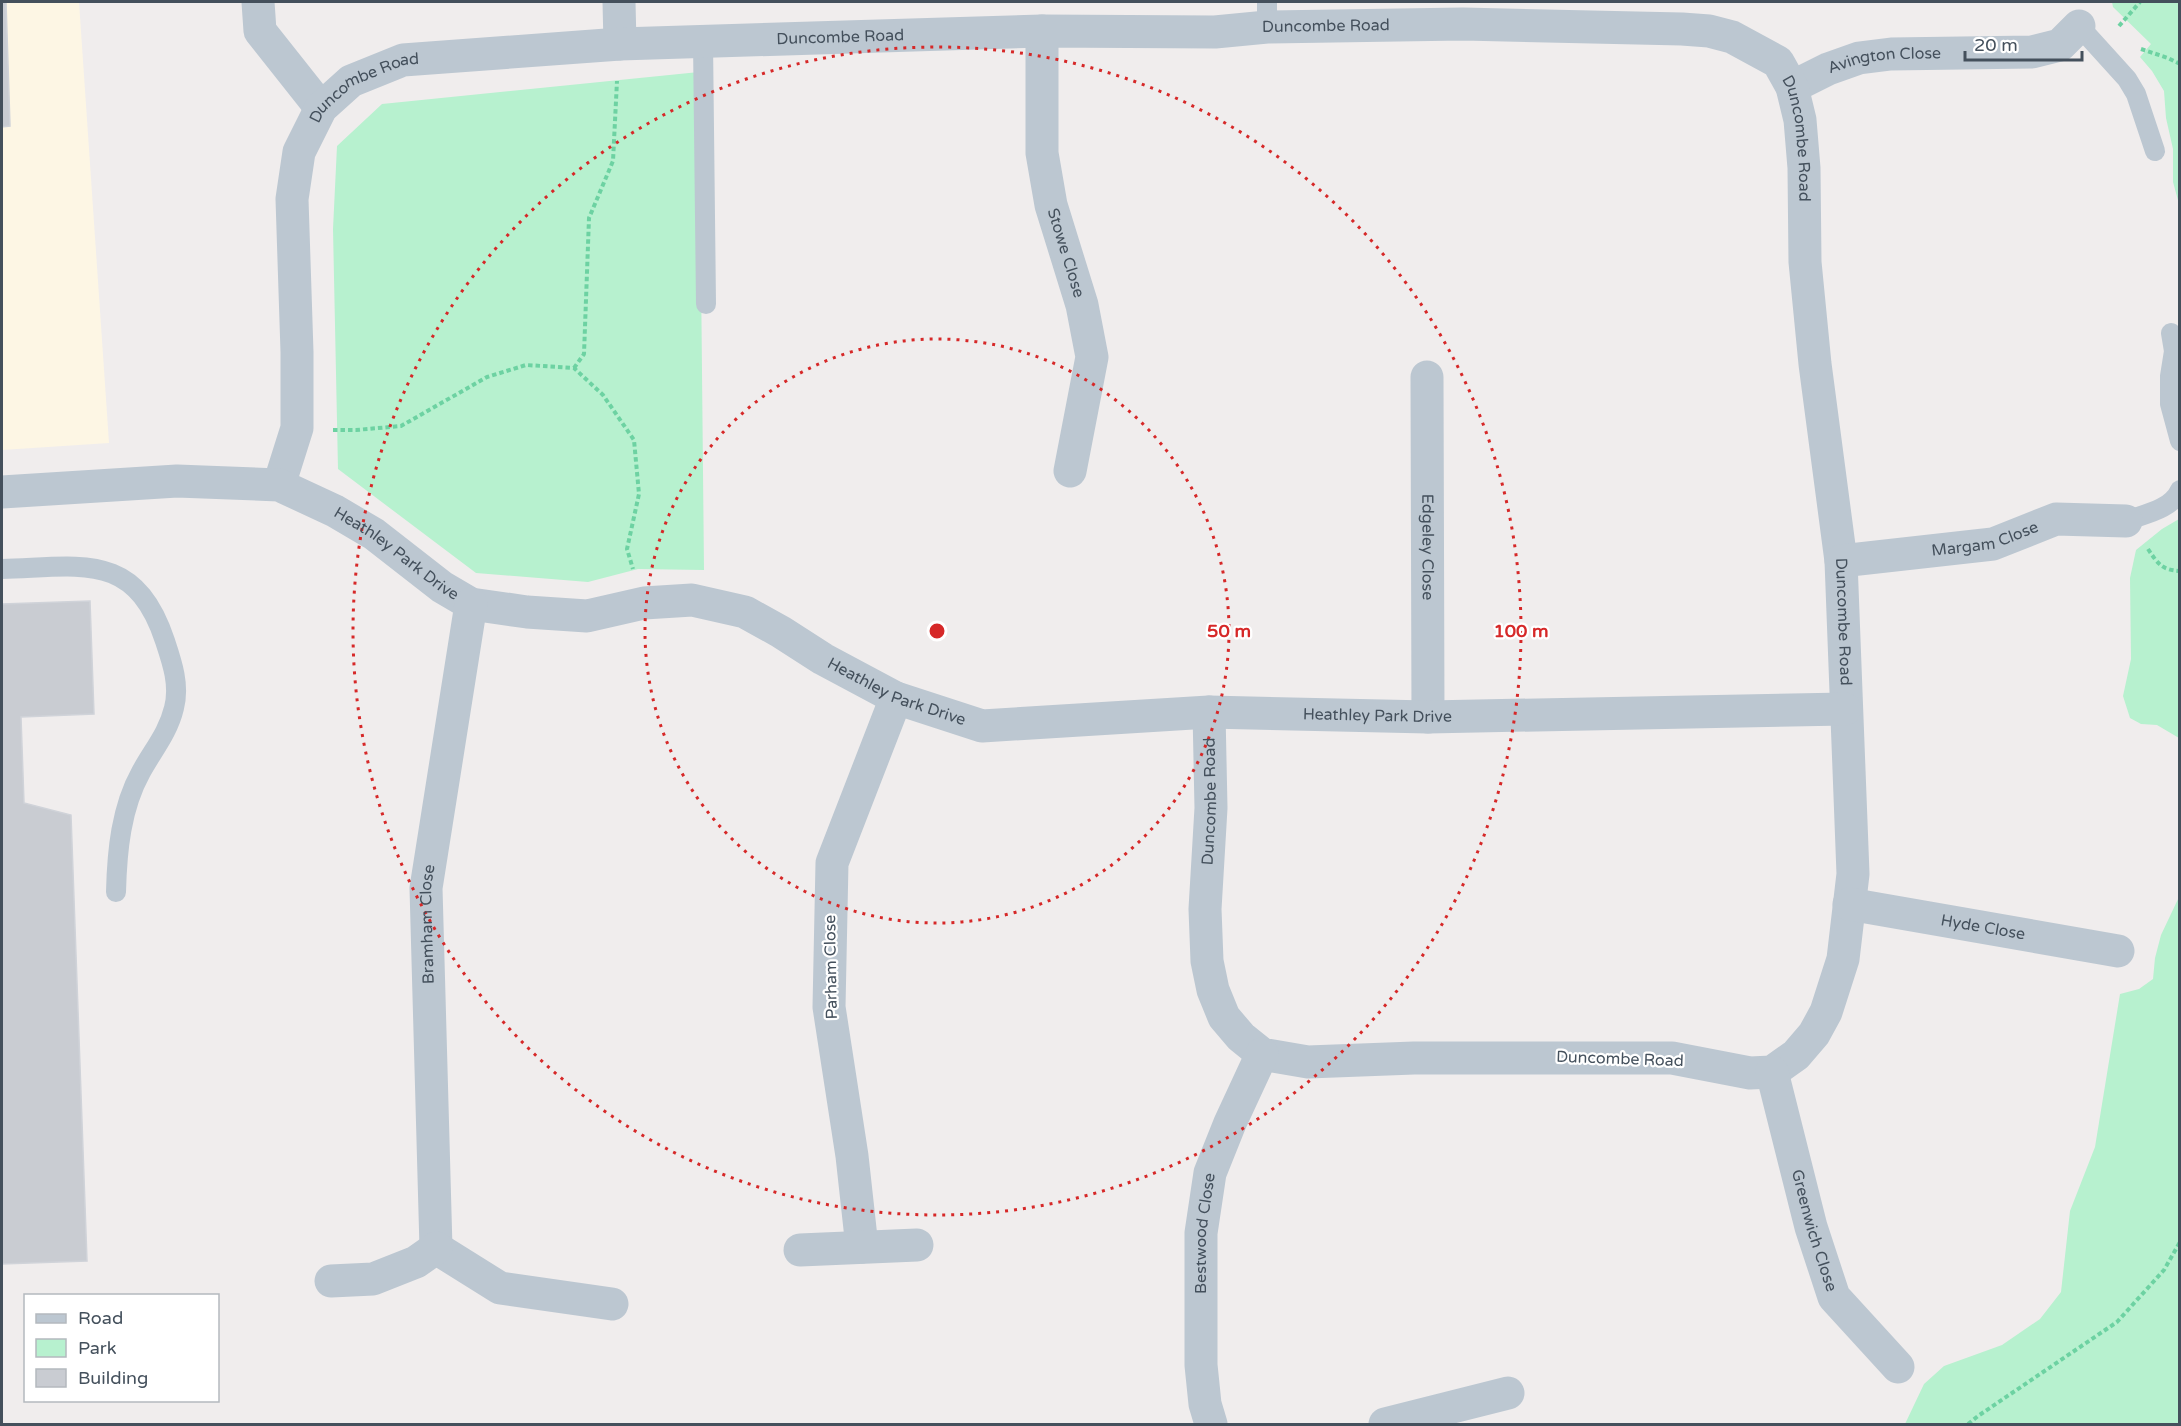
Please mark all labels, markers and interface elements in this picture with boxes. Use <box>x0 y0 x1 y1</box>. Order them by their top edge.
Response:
street label: Duncombe Road <box>1262 15 1390 37</box>
scale bar <box>1965 24 2082 62</box>
street label: Duncombe Road <box>776 25 905 49</box>
text: 20 m <box>1974 34 2018 56</box>
street label: Avington Close <box>1825 43 1941 78</box>
street label: Duncombe Road <box>305 49 420 126</box>
street label: Duncombe Road <box>1777 72 1814 202</box>
street label: Stowe Close <box>1043 206 1089 300</box>
street label: Edgeley Close <box>1417 494 1438 600</box>
street label: Heathley Park Drive <box>330 503 463 605</box>
street label: Margam Close <box>1930 517 2041 561</box>
street label: Duncombe Road <box>1831 557 1856 686</box>
text: 50 m <box>1207 620 1251 642</box>
text: 100 m <box>1493 620 1549 642</box>
centre of rings <box>927 621 947 641</box>
street label: Heathley Park Drive <box>824 653 968 730</box>
street label: Heathley Park Drive <box>1303 704 1452 727</box>
street label: Duncombe Road <box>1198 737 1221 866</box>
street label: Bramham Close <box>416 863 440 984</box>
street label: Hyde Close <box>1939 910 2027 945</box>
street label: Parham Close <box>820 915 842 1019</box>
street label: Duncombe Road <box>1556 1047 1684 1071</box>
street label: Greenwich Close <box>1787 1167 1842 1294</box>
street label: Bestwood Close <box>1190 1171 1220 1294</box>
legend <box>24 1294 219 1402</box>
text: Road <box>78 1307 123 1329</box>
text: Park <box>78 1337 117 1359</box>
text: Building <box>78 1367 148 1389</box>

